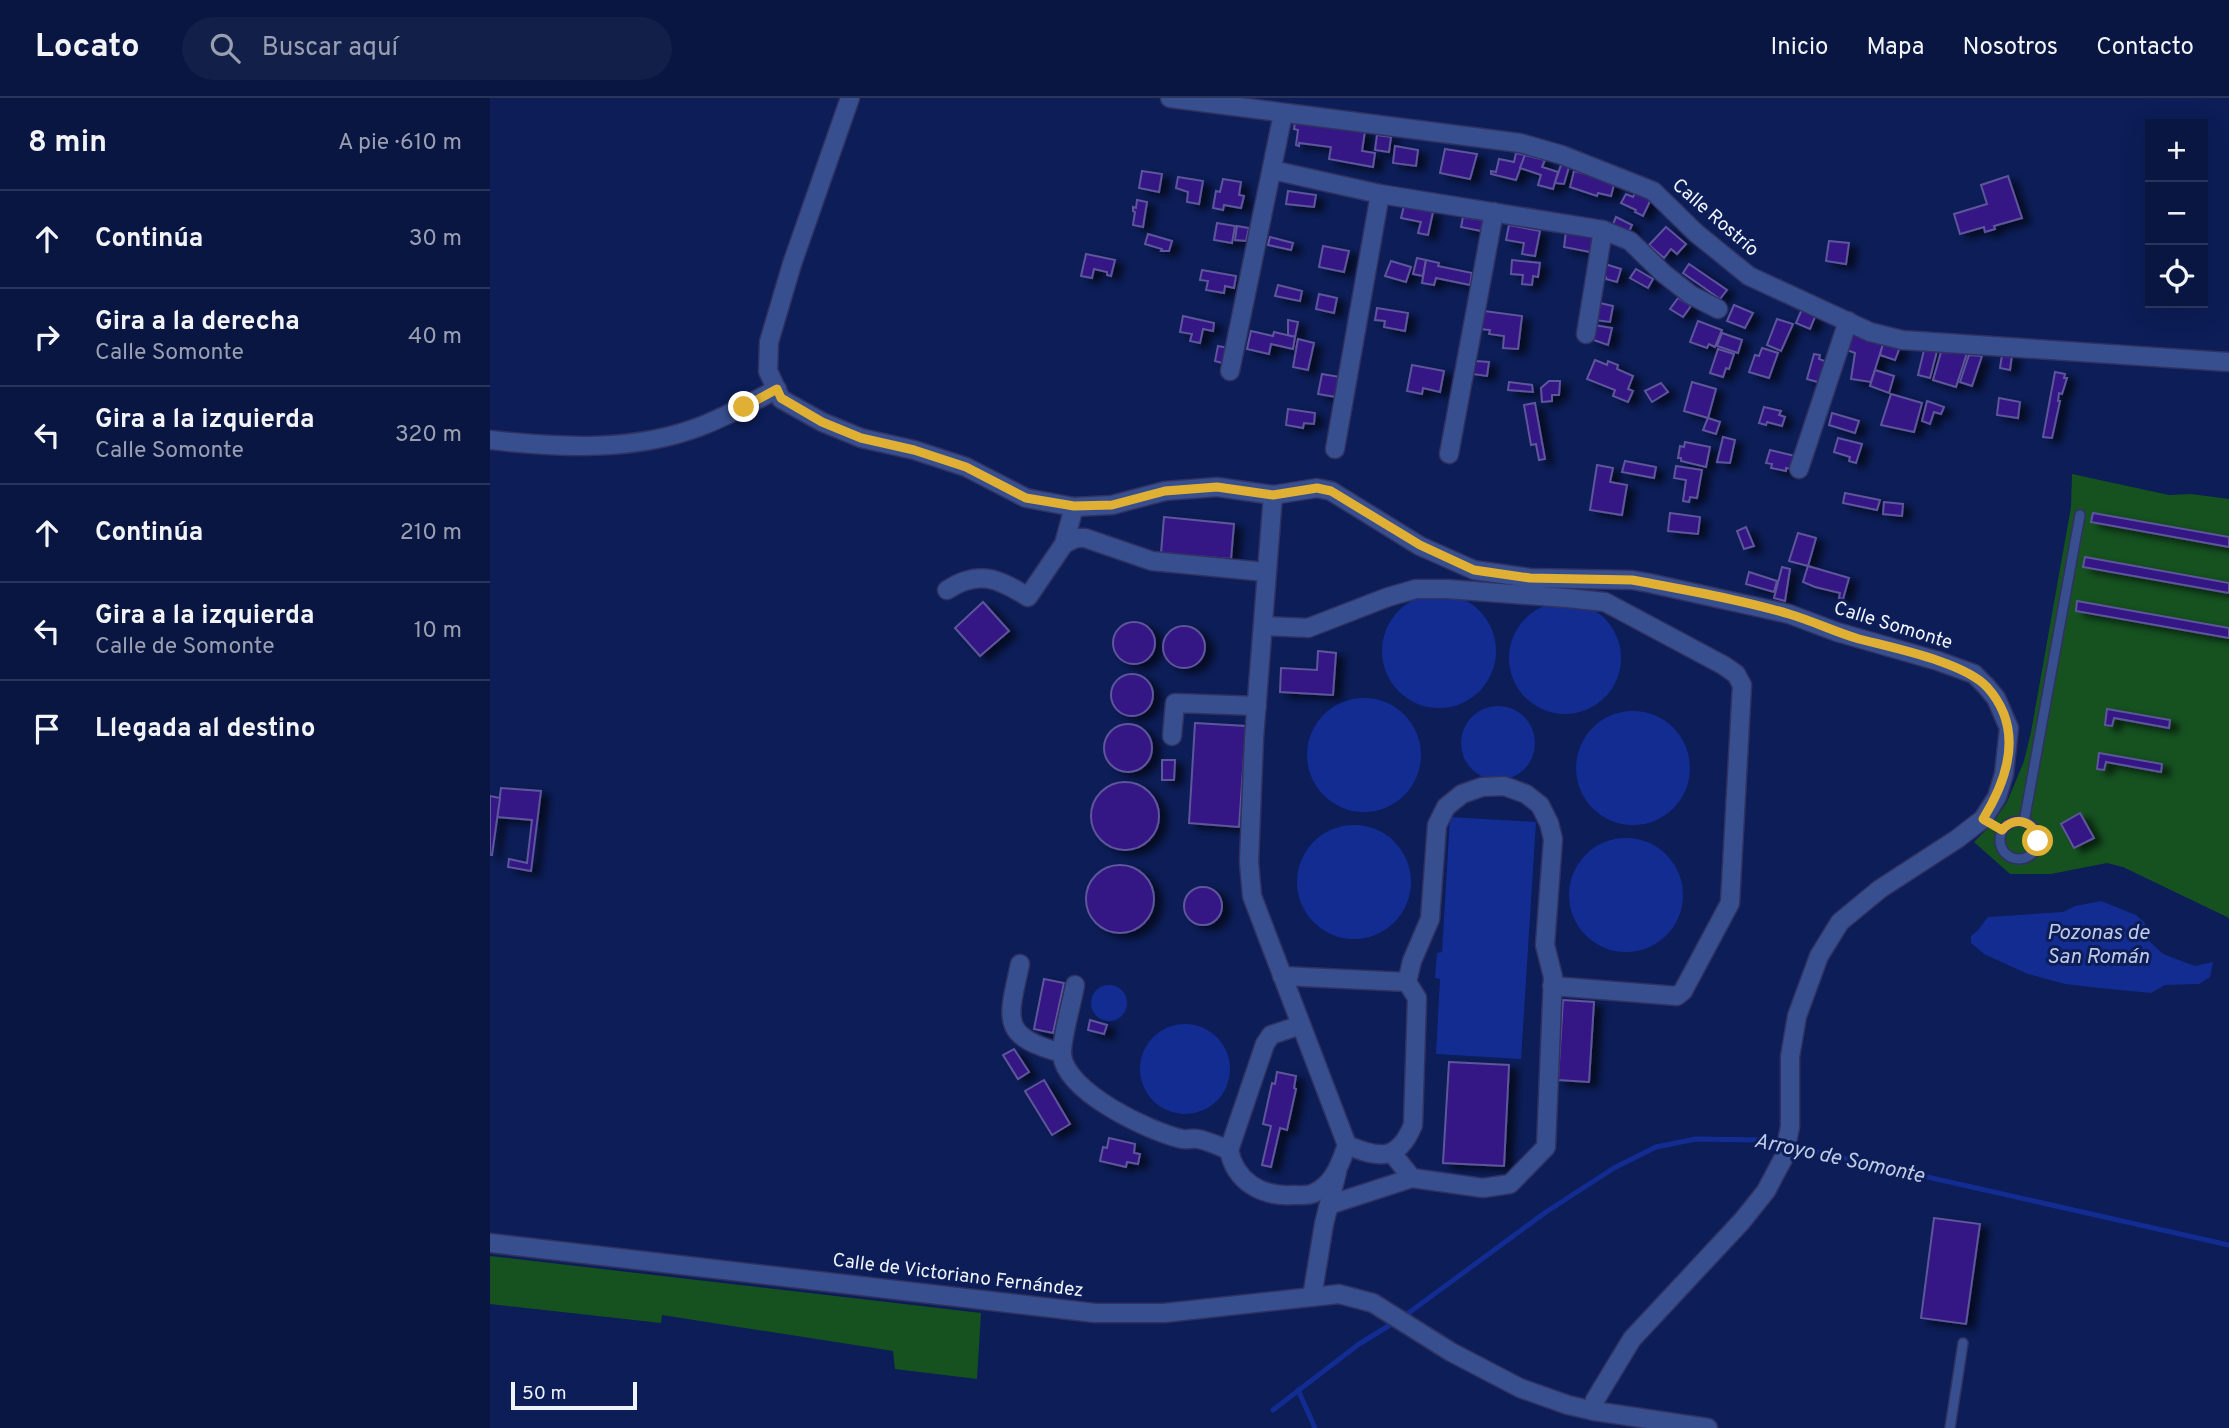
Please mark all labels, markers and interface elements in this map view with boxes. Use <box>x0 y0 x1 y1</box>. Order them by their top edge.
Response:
search box <box>182 17 672 80</box>
text: Locato <box>35 27 140 69</box>
icon: search <box>206 29 244 67</box>
text: Buscar aquí <box>262 32 398 65</box>
text: Inicio <box>1771 33 1828 63</box>
text: Mapa <box>1866 33 1925 63</box>
text: Nosotros <box>1963 33 2058 63</box>
text: Contacto <box>2096 33 2194 63</box>
map controls <box>2145 119 2208 308</box>
button: + <box>2145 119 2208 182</box>
text: 8 min <box>28 125 107 162</box>
text: A pie · 610 m <box>338 129 462 158</box>
street label: Calle Rostrío <box>1667 174 1763 262</box>
button: − <box>2145 182 2208 245</box>
icon: ahead <box>28 220 66 258</box>
text: Continúa <box>95 223 203 256</box>
text: 30 m <box>409 225 462 254</box>
button: locate <box>2145 245 2208 308</box>
text: Gira a la derecha <box>95 306 300 339</box>
icon: right <box>28 318 66 356</box>
text: 40 m <box>408 323 462 352</box>
text: Calle Somonte <box>95 339 244 368</box>
route end <box>728 391 759 422</box>
text: Gira a la izquierda <box>95 404 314 437</box>
icon: left <box>28 416 66 454</box>
text: 320 m <box>395 421 462 450</box>
text: Calle Somonte <box>95 437 244 466</box>
icon: ahead <box>28 514 66 552</box>
text: Continúa <box>95 517 203 550</box>
text: 210 m <box>400 519 462 548</box>
street label: Calle Somonte <box>1831 597 1955 655</box>
text: Gira a la izquierda <box>95 600 314 633</box>
icon: left <box>28 612 66 650</box>
text: 10 m <box>414 617 462 646</box>
text: Calle de Somonte <box>95 633 275 662</box>
icon: arrive <box>28 710 66 748</box>
text: Llegada al destino <box>95 713 315 746</box>
route start <box>2022 825 2053 856</box>
water label: Pozonas de San Román <box>2047 920 2150 971</box>
water label: Arroyo de Somonte <box>1752 1128 1928 1190</box>
street label: Calle de Victoriano Fernández <box>831 1249 1085 1303</box>
scale bar <box>511 1379 637 1411</box>
text: 50 m <box>522 1382 567 1406</box>

